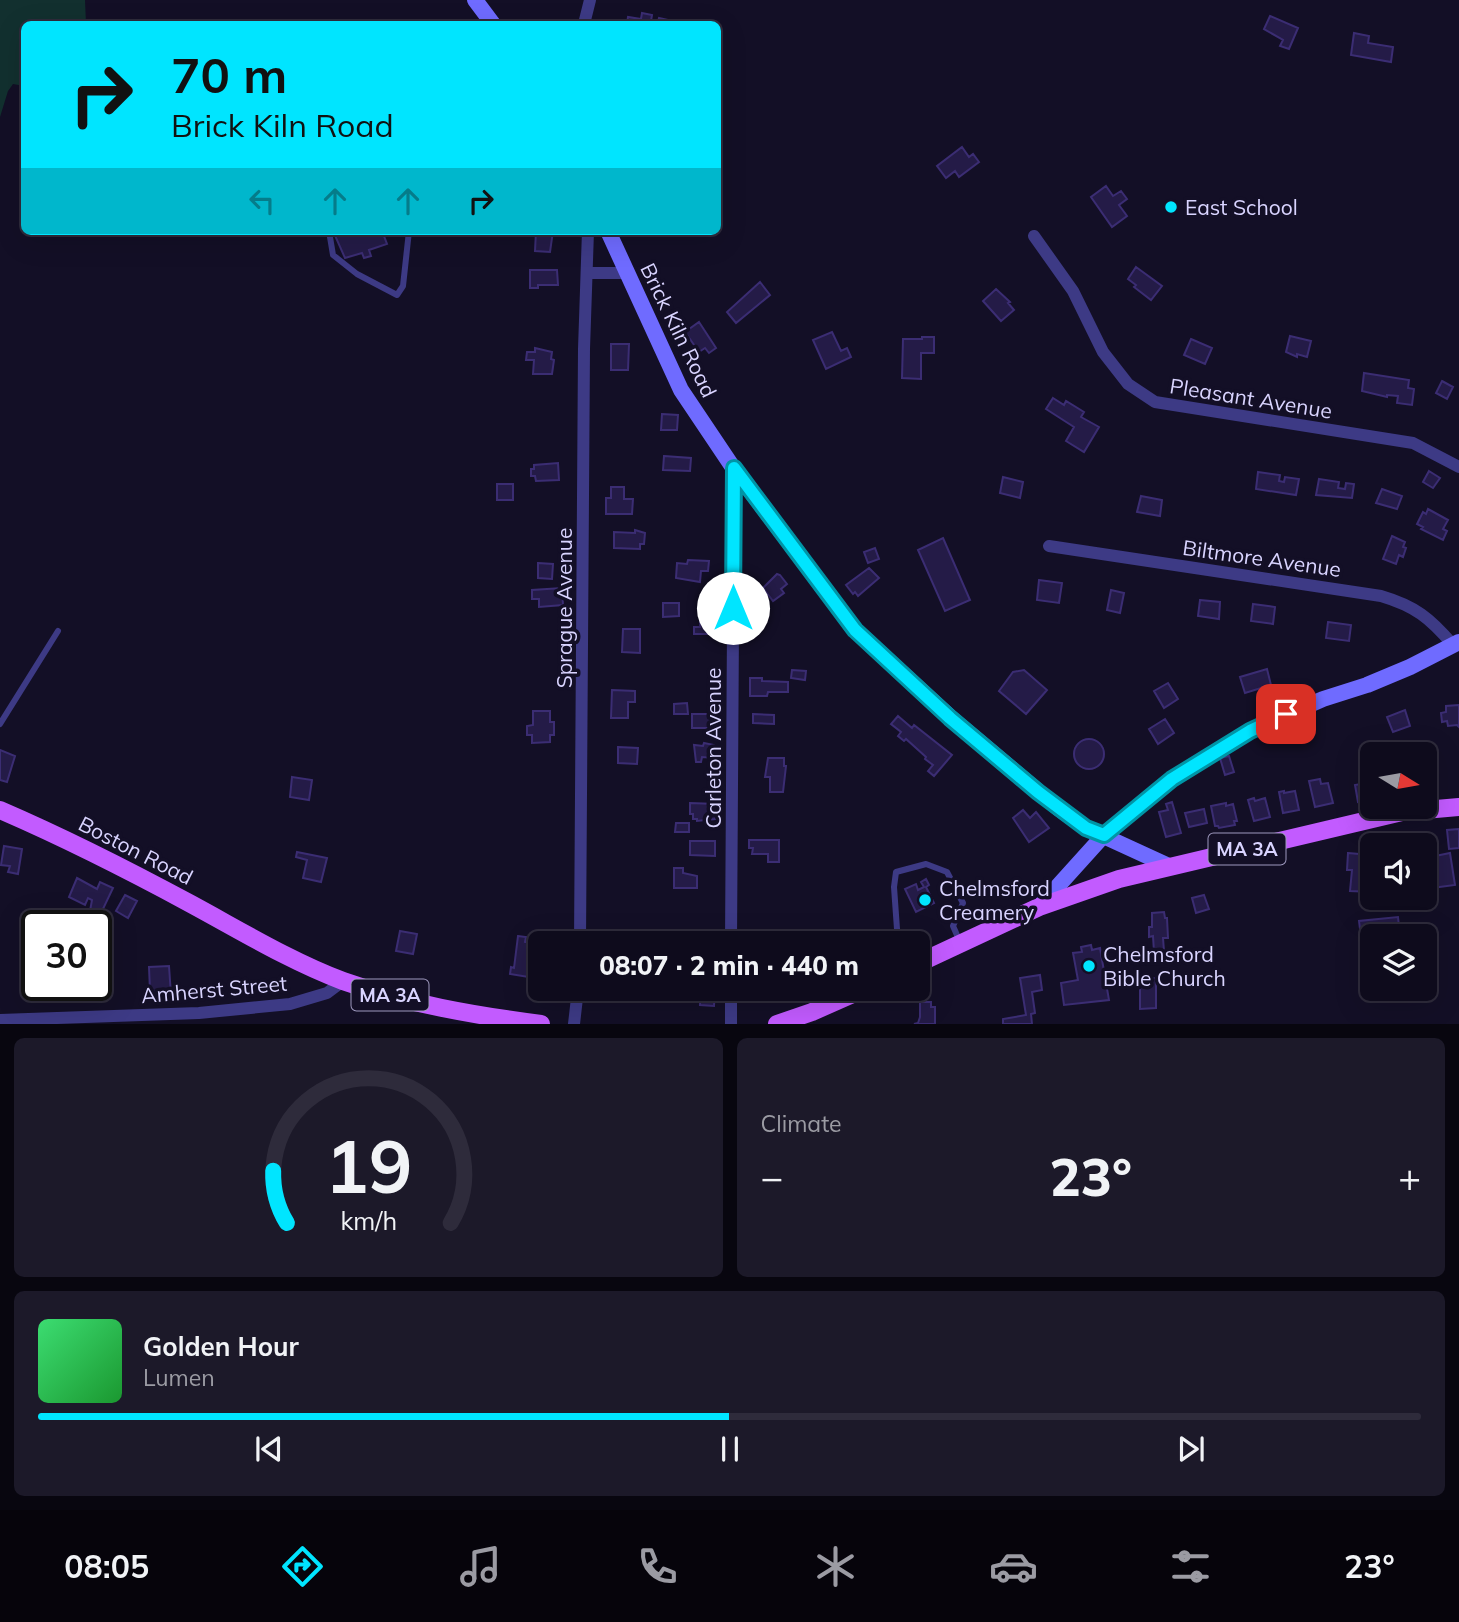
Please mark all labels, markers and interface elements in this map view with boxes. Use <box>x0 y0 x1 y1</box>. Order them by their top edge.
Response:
text: 70 m <box>171 44 287 105</box>
icon: right <box>56 49 147 140</box>
text: Brick Kiln Road <box>171 105 394 145</box>
icon: left <box>243 182 281 220</box>
icon: ahead <box>316 182 354 220</box>
icon: ahead <box>389 182 427 220</box>
icon: right <box>462 182 500 220</box>
place label: East School <box>1185 194 1298 220</box>
marker: East School <box>1163 199 1179 215</box>
street label: Brick Kiln Road <box>635 259 723 401</box>
street label: Pleasant Avenue <box>1168 372 1334 424</box>
street label: Sprague Avenue <box>551 528 577 688</box>
street label: Biltmore Avenue <box>1181 534 1343 582</box>
position arrow <box>696 571 770 645</box>
street label: Carleton Avenue <box>700 668 726 828</box>
pin <box>1256 684 1316 744</box>
icon: arrive <box>1267 695 1305 733</box>
north arrow <box>1360 742 1437 819</box>
map controls <box>1360 742 1437 1001</box>
street label: Boston Road <box>74 810 198 890</box>
button: sound <box>1360 833 1437 910</box>
road number: MA 3A <box>1208 834 1286 864</box>
place label: Chelmsford Creamery <box>939 875 1050 925</box>
marker: Chelmsford Creamery <box>917 892 933 908</box>
speed limit sign: 30 <box>21 910 112 1001</box>
button: layers <box>1360 924 1437 1001</box>
place label: Chelmsford Bible Church <box>1103 941 1226 991</box>
text: 08:07 · 2 min · 440 m <box>599 949 859 982</box>
marker: Chelmsford Bible Church <box>1081 958 1097 974</box>
street label: Amherst Street <box>140 970 288 1008</box>
road number: MA 3A <box>352 979 428 1010</box>
text: Climate <box>761 1109 842 1138</box>
text: 19 <box>325 1121 412 1212</box>
text: 23° <box>1050 1144 1132 1209</box>
text: − <box>761 1153 783 1201</box>
text: + <box>1398 1153 1421 1201</box>
text: km/h <box>340 1205 397 1236</box>
text: Golden Hour <box>143 1330 299 1363</box>
text: Lumen <box>143 1363 215 1392</box>
icon: previous <box>250 1430 288 1468</box>
icon: pause <box>711 1430 749 1468</box>
icon: next <box>1172 1430 1210 1468</box>
icon: directions <box>278 1542 327 1591</box>
icon: music <box>456 1542 505 1591</box>
icon: phone <box>633 1542 682 1591</box>
icon: climate <box>811 1542 860 1591</box>
icon: car <box>989 1542 1038 1591</box>
icon: filters <box>1166 1542 1215 1591</box>
text: 08:05 <box>64 1546 149 1586</box>
text: 23° <box>1344 1546 1395 1586</box>

